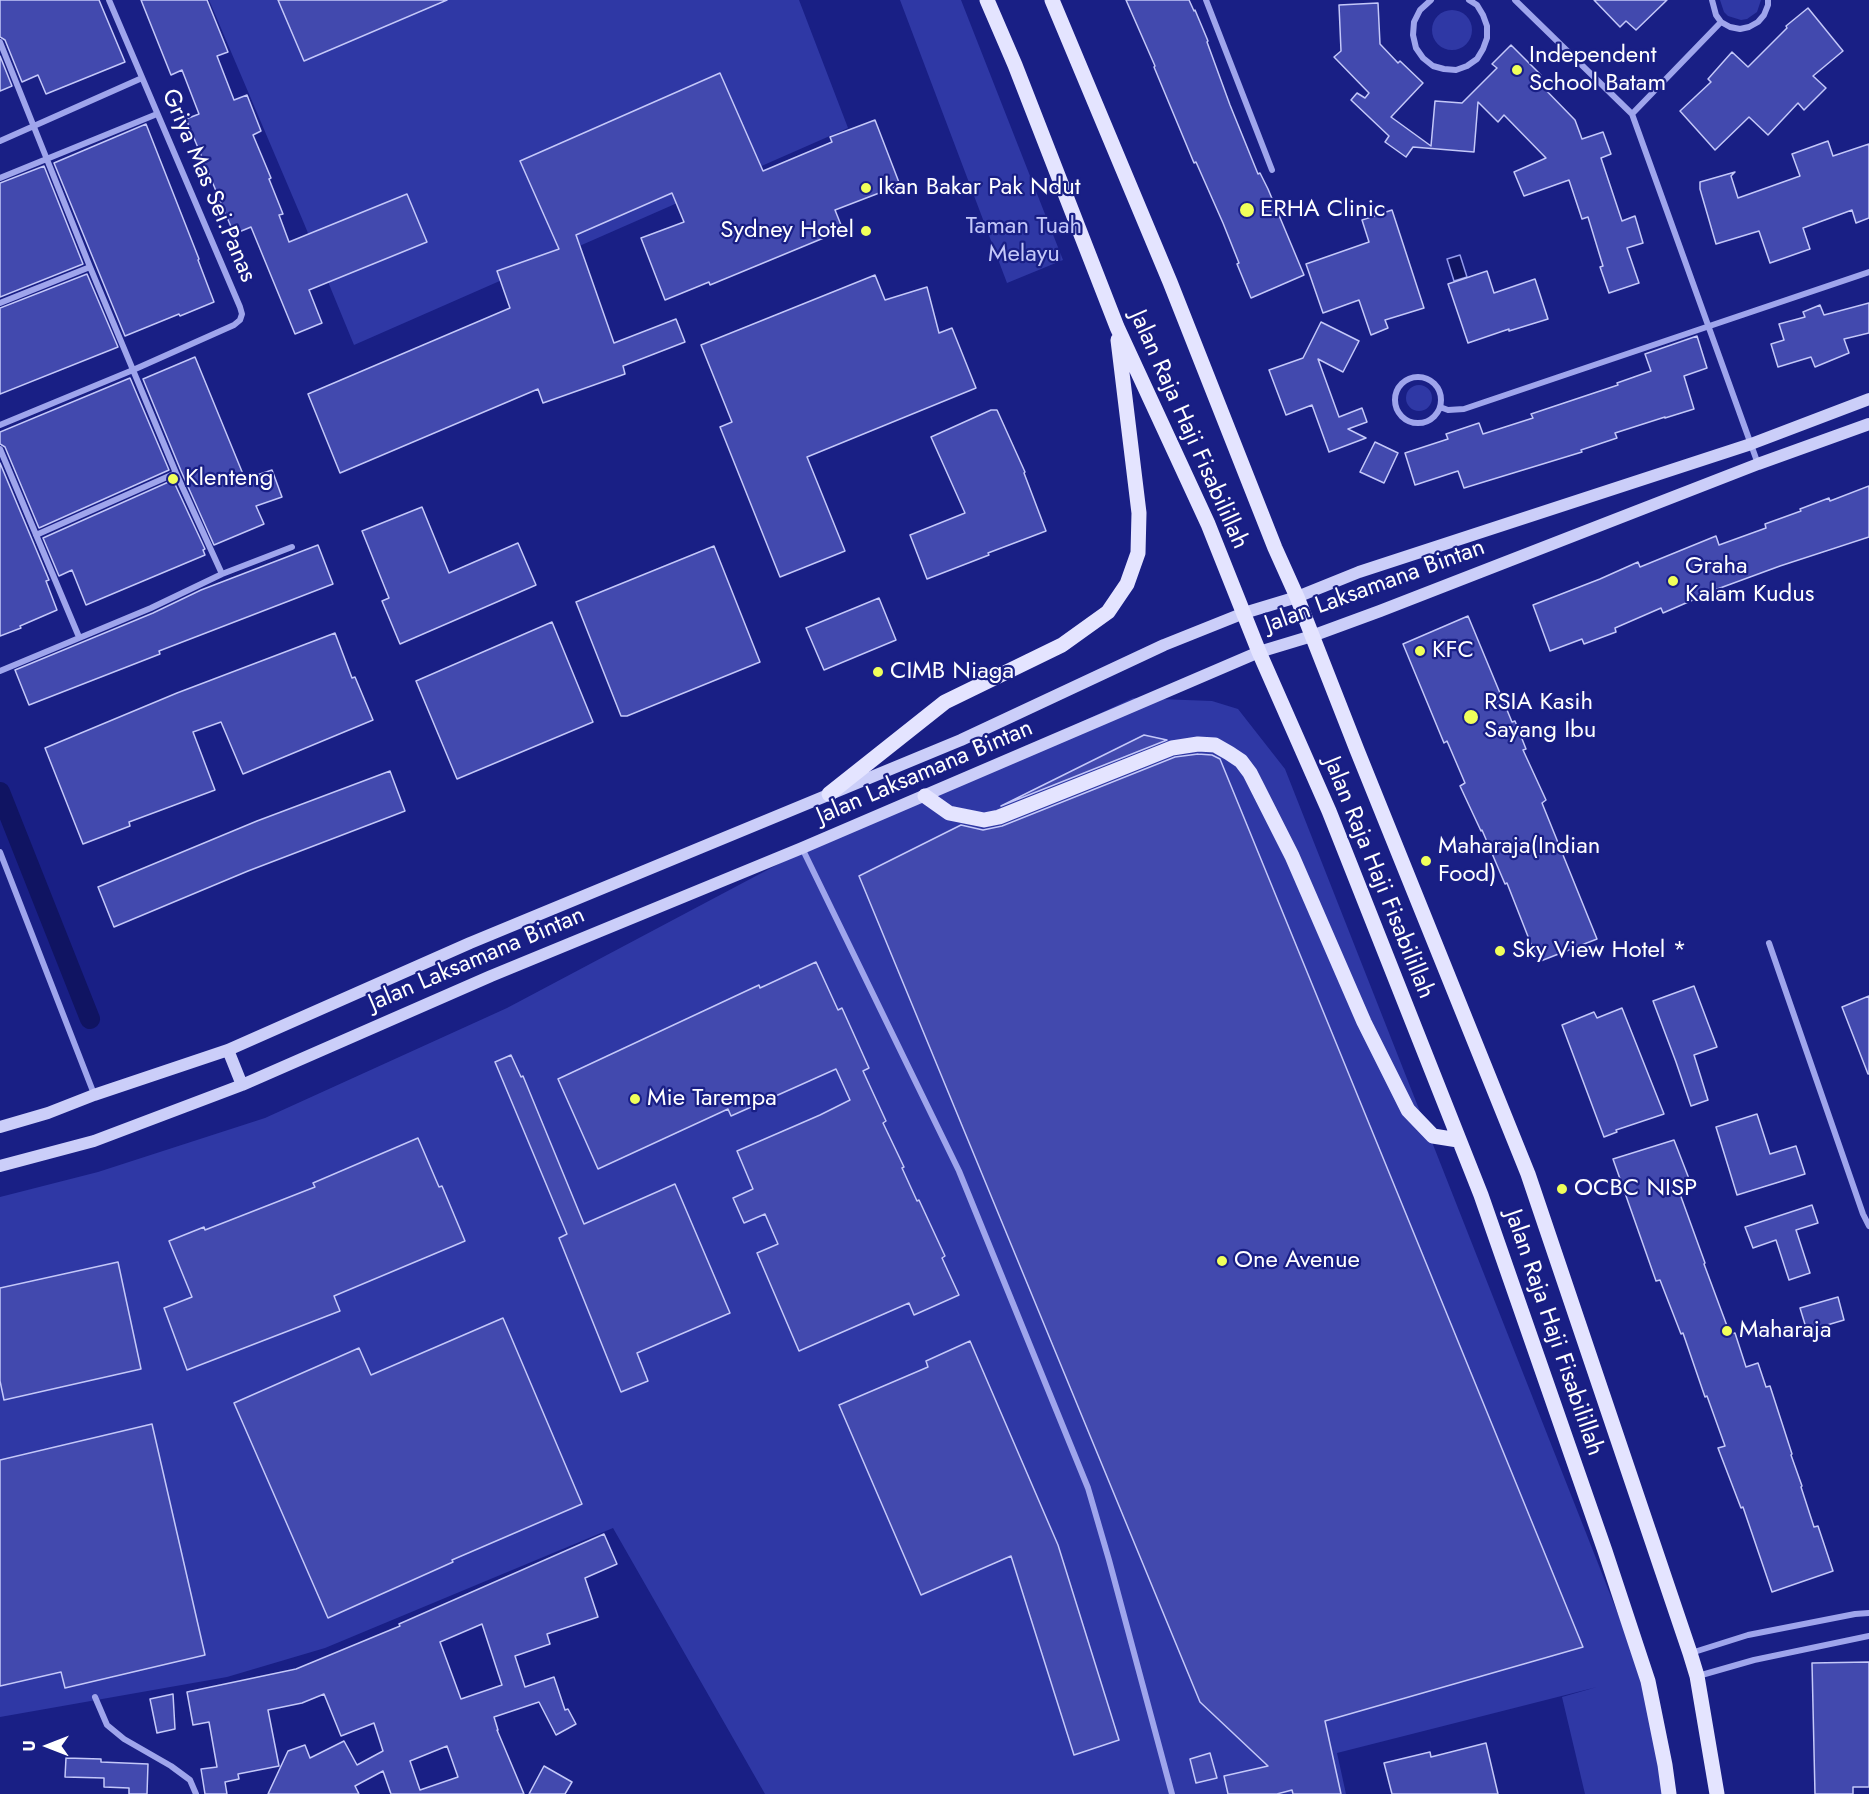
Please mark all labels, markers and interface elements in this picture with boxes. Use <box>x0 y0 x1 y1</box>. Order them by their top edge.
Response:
place label: Independent School Batam <box>1529 42 1666 98</box>
marker: Independent School Batam <box>1510 63 1524 77</box>
street label: Griya Mas Sei.Panas <box>154 85 262 287</box>
place label: Ikan Bakar Pak Ndut <box>878 174 1081 202</box>
marker: Ikan Bakar Pak Ndut <box>859 181 873 195</box>
place label: ERHA Clinic <box>1260 196 1385 224</box>
marker: ERHA Clinic <box>1238 201 1256 219</box>
park label: Taman Tuah Melayu <box>966 213 1082 269</box>
place label: Sydney Hotel <box>720 217 854 245</box>
marker: Sydney Hotel <box>859 224 873 238</box>
street label: Jalan Raja Haji Fisabilillah <box>1122 306 1254 554</box>
place label: Klenteng <box>185 465 273 493</box>
marker: Klenteng <box>166 472 180 486</box>
street label: Jalan Laksamana Bintan <box>1261 534 1489 640</box>
place label: Graha Kalam Kudus <box>1685 553 1814 609</box>
marker: Graha Kalam Kudus <box>1666 574 1680 588</box>
place label: KFC <box>1432 637 1474 665</box>
marker: KFC <box>1413 644 1427 658</box>
place label: CIMB Niaga <box>890 658 1014 686</box>
marker: CIMB Niaga <box>871 665 885 679</box>
place label: RSIA Kasih Sayang Ibu <box>1484 689 1596 745</box>
marker: RSIA Kasih Sayang Ibu <box>1462 708 1480 726</box>
street label: Jalan Laksamana Bintan <box>813 714 1037 832</box>
street label: Jalan Raja Haji Fisabilillah <box>1316 753 1440 1003</box>
place label: Maharaja(Indian Food) <box>1438 833 1600 889</box>
marker: Maharaja(Indian Food) <box>1419 854 1433 868</box>
street label: Jalan Laksamana Bintan <box>365 901 589 1019</box>
place label: Sky View Hotel * <box>1512 937 1687 965</box>
marker: Sky View Hotel * <box>1493 944 1507 958</box>
place label: Mie Tarempa <box>647 1085 777 1113</box>
marker: Mie Tarempa <box>628 1092 642 1106</box>
place label: OCBC NISP <box>1574 1175 1697 1203</box>
marker: OCBC NISP <box>1555 1182 1569 1196</box>
street label: Jalan Raja Haji Fisabilillah <box>1497 1206 1609 1460</box>
place label: One Avenue <box>1234 1247 1360 1275</box>
marker: One Avenue <box>1215 1254 1229 1268</box>
place label: Maharaja <box>1739 1317 1831 1345</box>
marker: Maharaja <box>1720 1324 1734 1338</box>
north arrow <box>18 1716 78 1776</box>
text: U <box>18 1740 41 1752</box>

